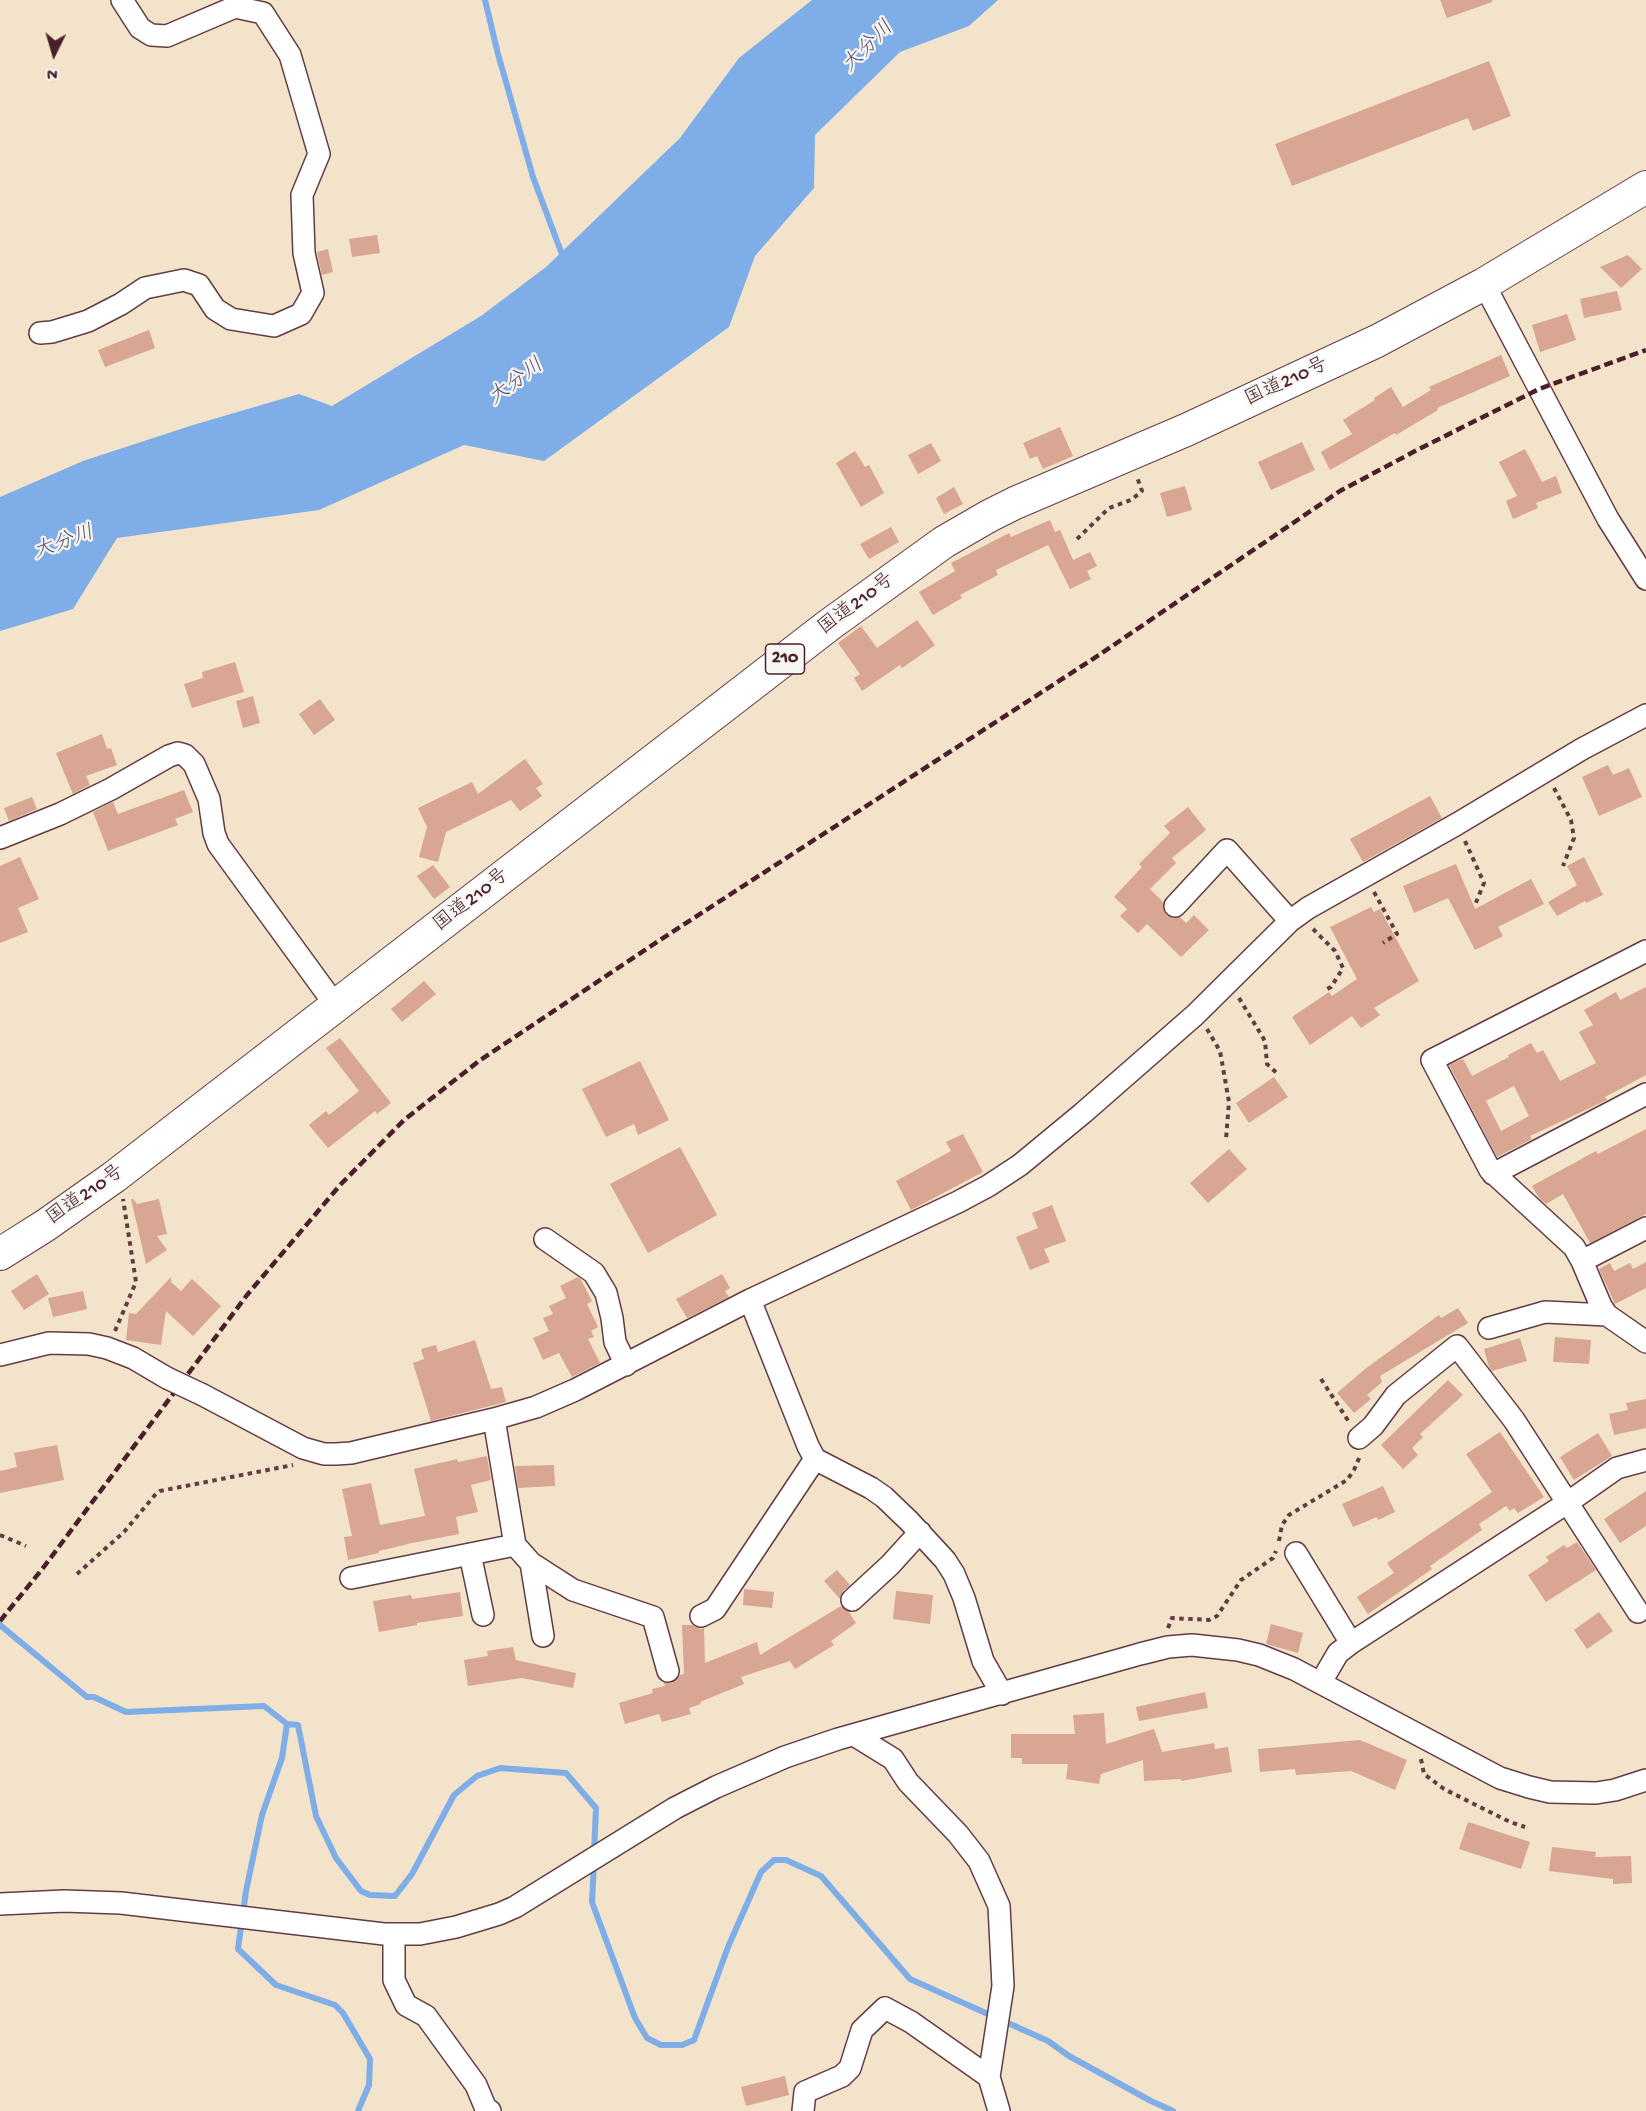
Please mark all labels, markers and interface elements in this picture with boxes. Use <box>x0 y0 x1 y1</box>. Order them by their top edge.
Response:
water label: 大分川 <box>838 17 900 79</box>
north arrow <box>24 24 84 84</box>
text: N <box>46 63 58 82</box>
street label: 国道210号 <box>1241 353 1333 413</box>
water label: 大分川 <box>484 354 550 412</box>
water label: 大分川 <box>30 521 98 567</box>
street label: 国道210号 <box>814 569 900 641</box>
road number: 210 <box>766 644 804 674</box>
street label: 国道210号 <box>429 864 515 938</box>
street label: 国道210号 <box>43 1161 129 1231</box>

